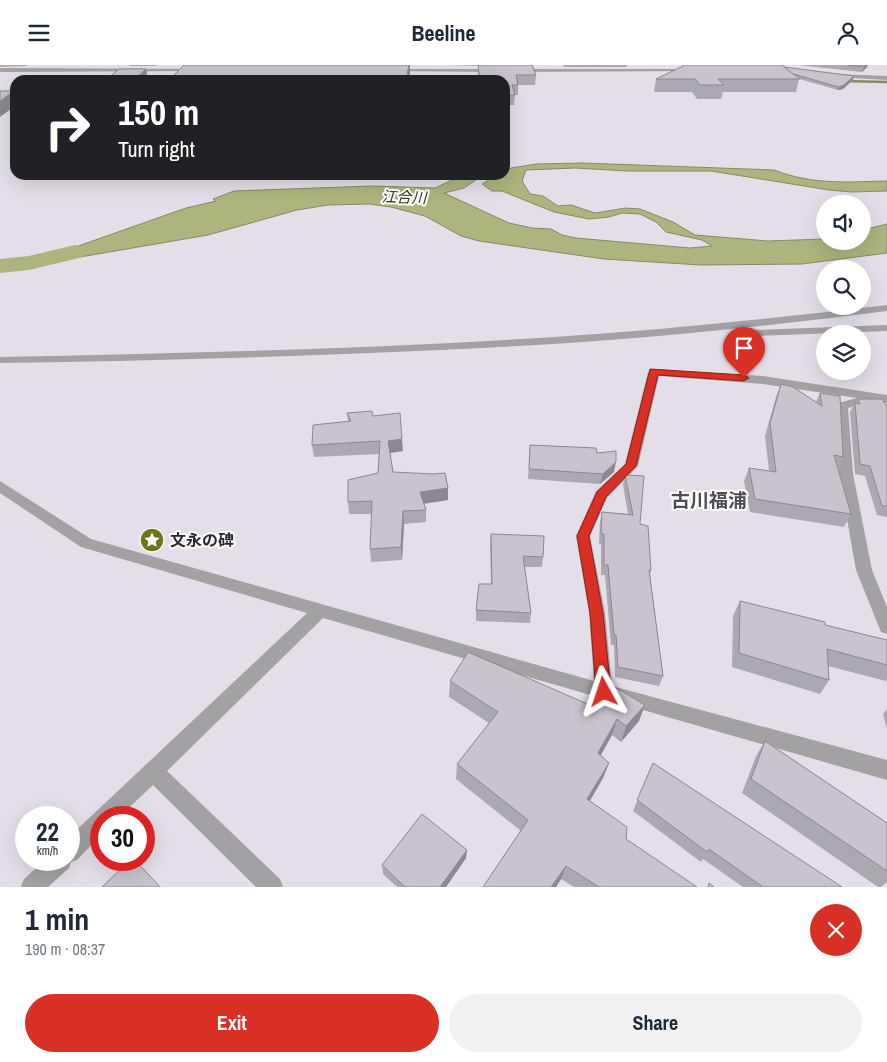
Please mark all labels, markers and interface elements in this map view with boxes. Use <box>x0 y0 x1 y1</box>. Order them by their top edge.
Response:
text: Beeline <box>411 18 476 48</box>
icon: menu <box>25 19 53 47</box>
icon: person <box>834 19 862 47</box>
text: 150 m <box>118 89 199 136</box>
icon: right <box>35 95 100 160</box>
text: Turn right <box>118 134 195 164</box>
water label: 江合川 <box>381 186 429 208</box>
map controls <box>816 195 871 380</box>
button: sound <box>816 195 871 250</box>
button: search <box>816 260 871 315</box>
button: layers <box>816 325 871 380</box>
pin <box>723 327 765 378</box>
icon: arrive <box>730 334 758 362</box>
district label: 古川福浦 <box>671 487 747 513</box>
place icon: 文永の碑 <box>139 527 165 553</box>
place label: 文永の碑 <box>170 529 234 551</box>
position arrow <box>577 665 629 717</box>
speed limit sign: 30 <box>90 806 155 871</box>
text: 22 <box>36 815 59 849</box>
text: km/h <box>37 843 58 859</box>
text: 1 min <box>25 899 89 939</box>
button: close <box>810 904 862 956</box>
text: 190 m · 08:37 <box>25 938 105 960</box>
button: Exit <box>25 994 439 1052</box>
button: Share <box>449 994 862 1052</box>

